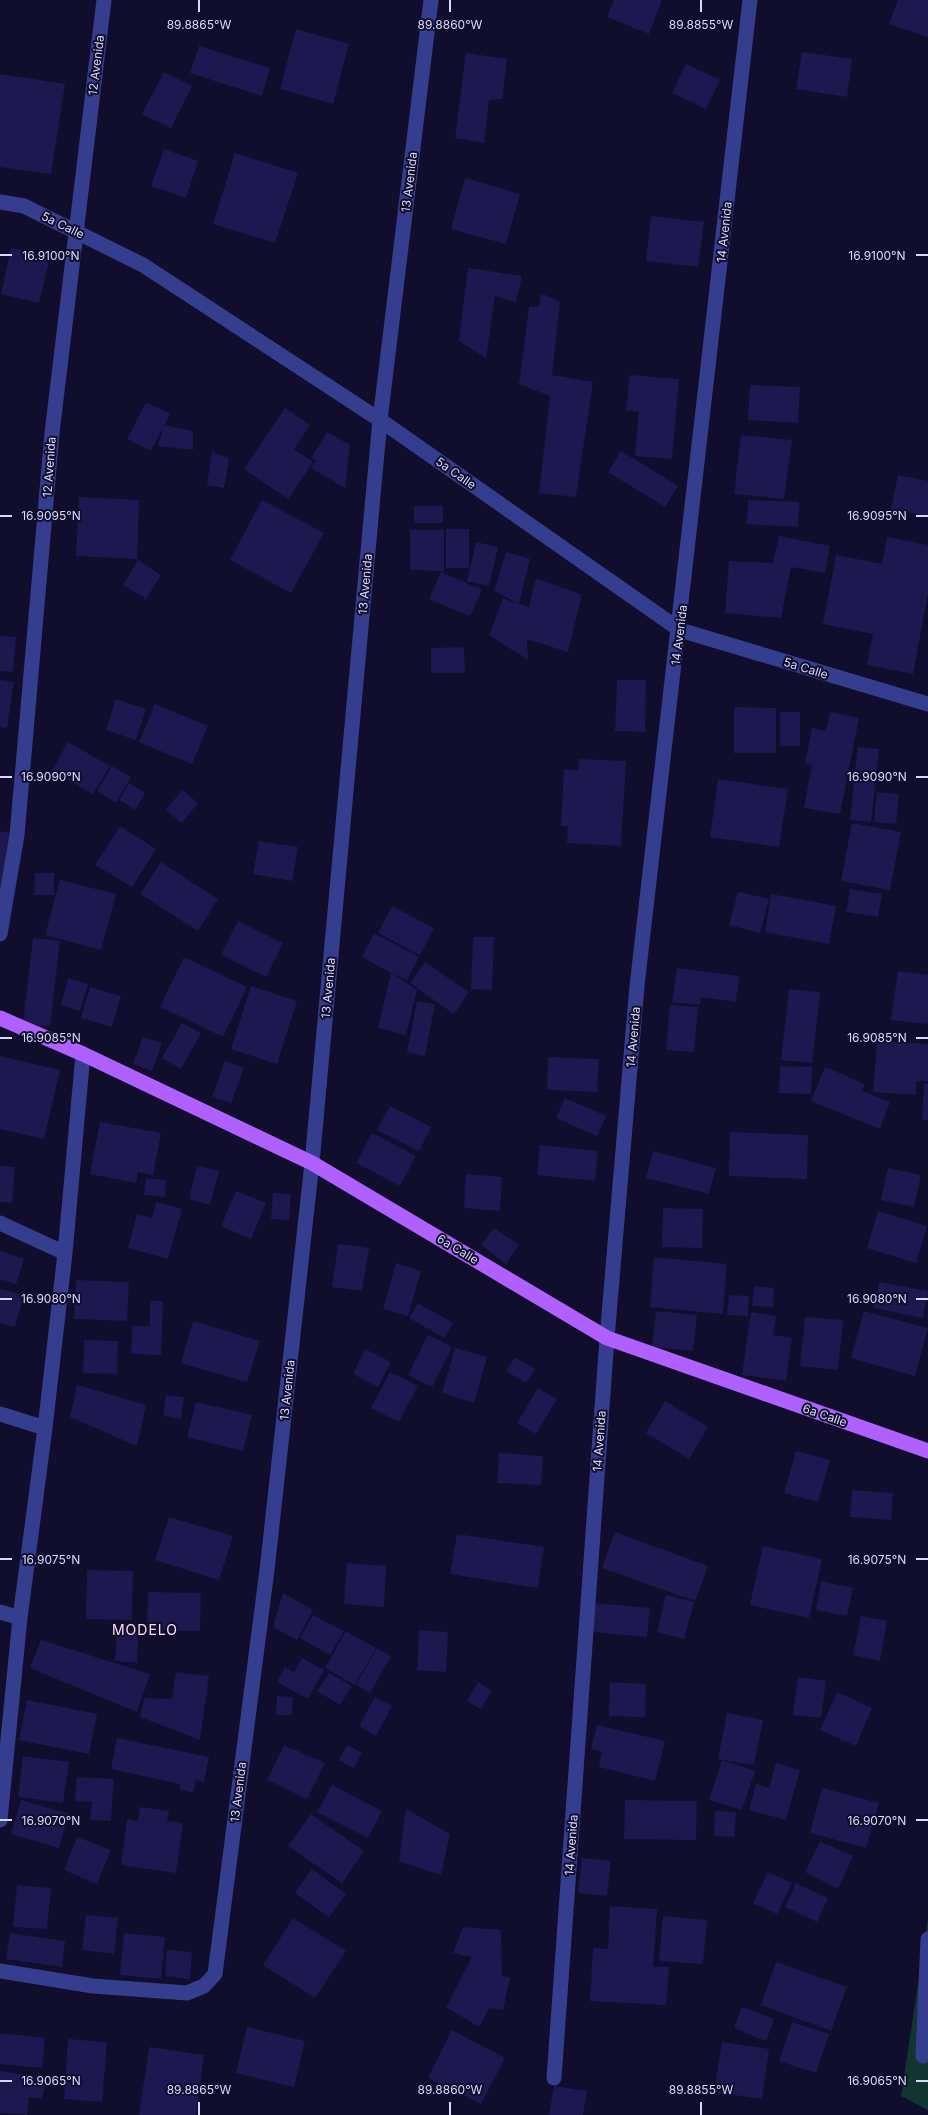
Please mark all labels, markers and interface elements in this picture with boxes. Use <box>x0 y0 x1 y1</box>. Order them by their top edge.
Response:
text: 89.8865°W <box>167 17 231 32</box>
text: 89.8860°W <box>418 17 483 32</box>
text: 89.8855°W <box>669 17 733 32</box>
street label: 12 Avenida <box>85 34 107 96</box>
street label: 13 Avenida <box>398 151 420 213</box>
street label: 14 Avenida <box>713 201 735 263</box>
street label: 5a Calle <box>39 208 87 242</box>
text: 16.9100°N <box>22 248 80 263</box>
text: 16.9100°N <box>848 248 906 263</box>
street label: 12 Avenida <box>39 436 59 498</box>
street label: 5a Calle <box>433 454 479 492</box>
text: 16.9095°N <box>21 508 81 523</box>
text: 16.9095°N <box>847 508 907 523</box>
street label: 13 Avenida <box>355 553 375 615</box>
street label: 14 Avenida <box>668 604 690 666</box>
street label: 5a Calle <box>782 654 830 682</box>
text: 16.9090°N <box>21 769 81 784</box>
text: 16.9090°N <box>847 769 907 784</box>
street label: 13 Avenida <box>318 957 338 1019</box>
street label: 14 Avenida <box>623 1006 643 1068</box>
text: 16.9085°N <box>21 1030 81 1045</box>
text: 16.9085°N <box>847 1030 907 1045</box>
street label: 6a Calle <box>434 1231 482 1267</box>
text: 16.9080°N <box>21 1291 81 1306</box>
text: 16.9080°N <box>847 1291 907 1306</box>
street label: 13 Avenida <box>276 1359 298 1421</box>
street label: 6a Calle <box>801 1400 849 1430</box>
street label: 14 Avenida <box>589 1410 609 1472</box>
text: 16.9075°N <box>22 1552 80 1567</box>
text: 16.9075°N <box>848 1552 906 1567</box>
district label: MODELO <box>112 1621 178 1638</box>
street label: 13 Avenida <box>227 1761 249 1823</box>
text: 16.9070°N <box>22 1813 80 1828</box>
text: 16.9070°N <box>848 1813 906 1828</box>
street label: 14 Avenida <box>561 1814 581 1876</box>
text: 16.9065°N <box>21 2073 81 2088</box>
text: 16.9065°N <box>847 2073 907 2088</box>
text: 89.8865°W <box>167 2082 231 2097</box>
text: 89.8860°W <box>418 2082 483 2097</box>
text: 89.8855°W <box>669 2082 733 2097</box>

